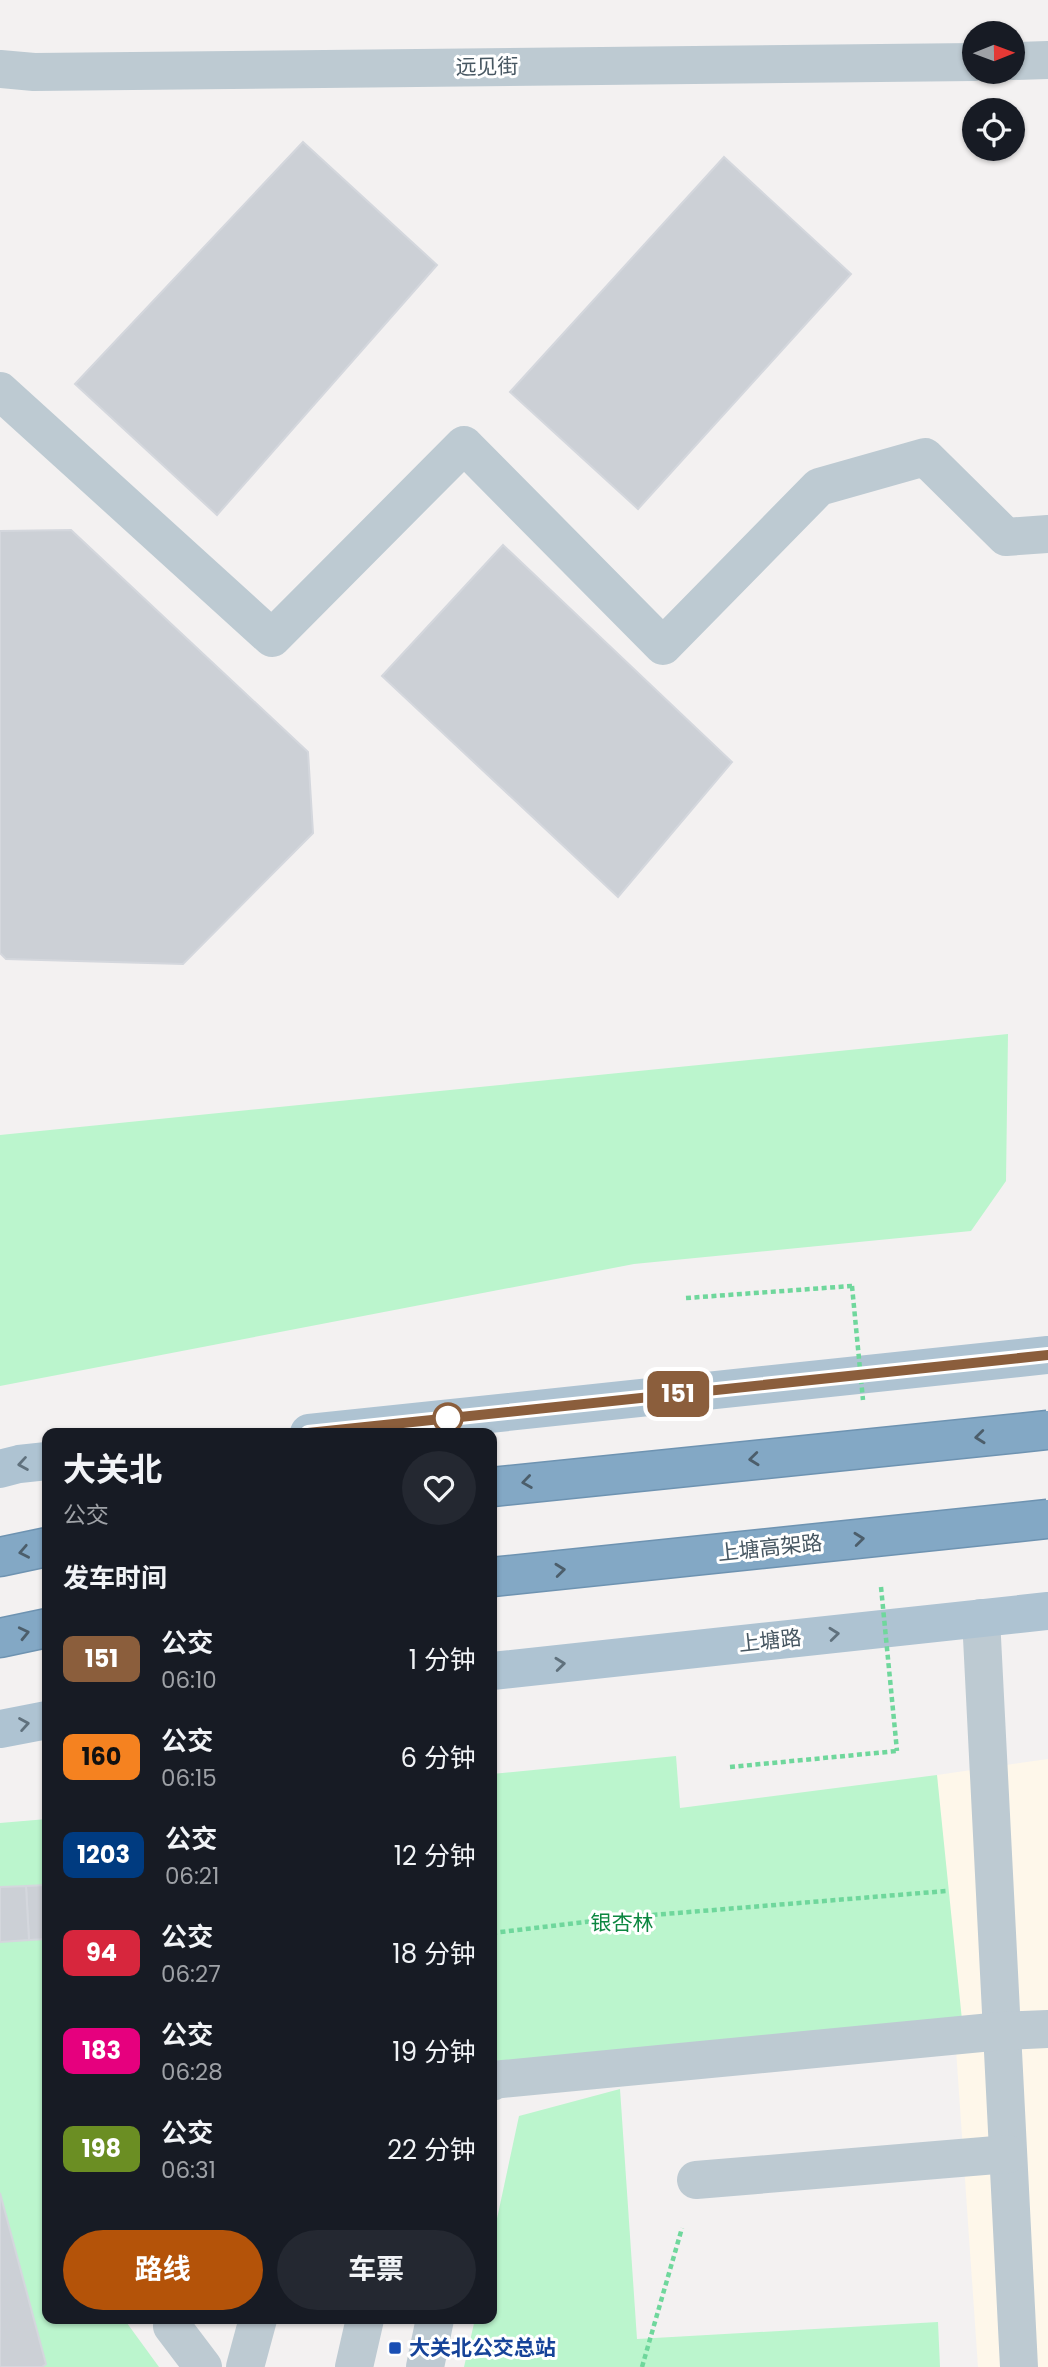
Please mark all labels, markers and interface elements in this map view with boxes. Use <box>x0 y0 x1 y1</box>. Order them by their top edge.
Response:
north arrow <box>962 21 1026 84</box>
map controls <box>962 21 1025 161</box>
street label: 远见街 <box>455 51 519 82</box>
button: locate <box>962 98 1025 161</box>
line badge: 151 <box>638 1371 718 1417</box>
text: 151 <box>661 1377 695 1410</box>
unlabelled marker <box>433 1403 463 1433</box>
one-way arrow <box>974 1429 985 1444</box>
text: 大关北 <box>63 1446 162 1493</box>
button: heart <box>402 1451 476 1525</box>
one-way arrow <box>748 1452 760 1467</box>
one-way arrow <box>18 1456 29 1471</box>
one-way arrow <box>522 1475 533 1490</box>
text: 公交 <box>63 1499 109 1531</box>
street label: 上塘高架路 <box>716 1528 824 1567</box>
one-way arrow <box>854 1532 865 1547</box>
one-way arrow <box>18 1544 30 1559</box>
text: 发车时间 <box>63 1560 167 1596</box>
one-way arrow <box>554 1562 565 1577</box>
street label: 上塘路 <box>737 1623 803 1658</box>
text: 公交 <box>161 1625 213 1661</box>
one-way arrow <box>18 1627 30 1641</box>
one-way arrow <box>829 1627 840 1642</box>
text: 151 <box>85 1642 118 1675</box>
text: 1 分钟 <box>409 1642 476 1678</box>
one-way arrow <box>554 1656 565 1671</box>
text: 06:10 <box>161 1664 217 1696</box>
one-way arrow <box>18 1718 30 1733</box>
text: 公交 <box>161 1723 213 1759</box>
text: 160 <box>82 1740 121 1773</box>
text: 6 分钟 <box>401 1740 476 1776</box>
text: 06:15 <box>161 1762 217 1794</box>
text: 公交 <box>165 1821 217 1857</box>
text: 1203 <box>77 1838 130 1871</box>
text: 12 分钟 <box>394 1838 476 1874</box>
text: 06:21 <box>165 1860 219 1892</box>
park label: 银杏林 <box>591 1908 654 1937</box>
text: 公交 <box>161 1919 213 1955</box>
text: 94 <box>86 1936 117 1969</box>
text: 18 分钟 <box>392 1936 476 1972</box>
text: 06:27 <box>161 1958 221 1990</box>
text: 公交 <box>161 2017 213 2053</box>
text: 183 <box>82 2034 121 2067</box>
text: 19 分钟 <box>392 2034 476 2070</box>
text: 06:28 <box>161 2056 223 2088</box>
text: 公交 <box>161 2115 213 2151</box>
text: 198 <box>82 2132 121 2165</box>
text: 22 分钟 <box>387 2132 476 2168</box>
text: 06:31 <box>161 2154 216 2186</box>
button: 路线 <box>63 2230 263 2310</box>
button: 车票 <box>277 2230 476 2310</box>
place label: 大关北公交总站 <box>409 2333 556 2362</box>
marker: 大关北公交总站 <box>387 2340 403 2356</box>

